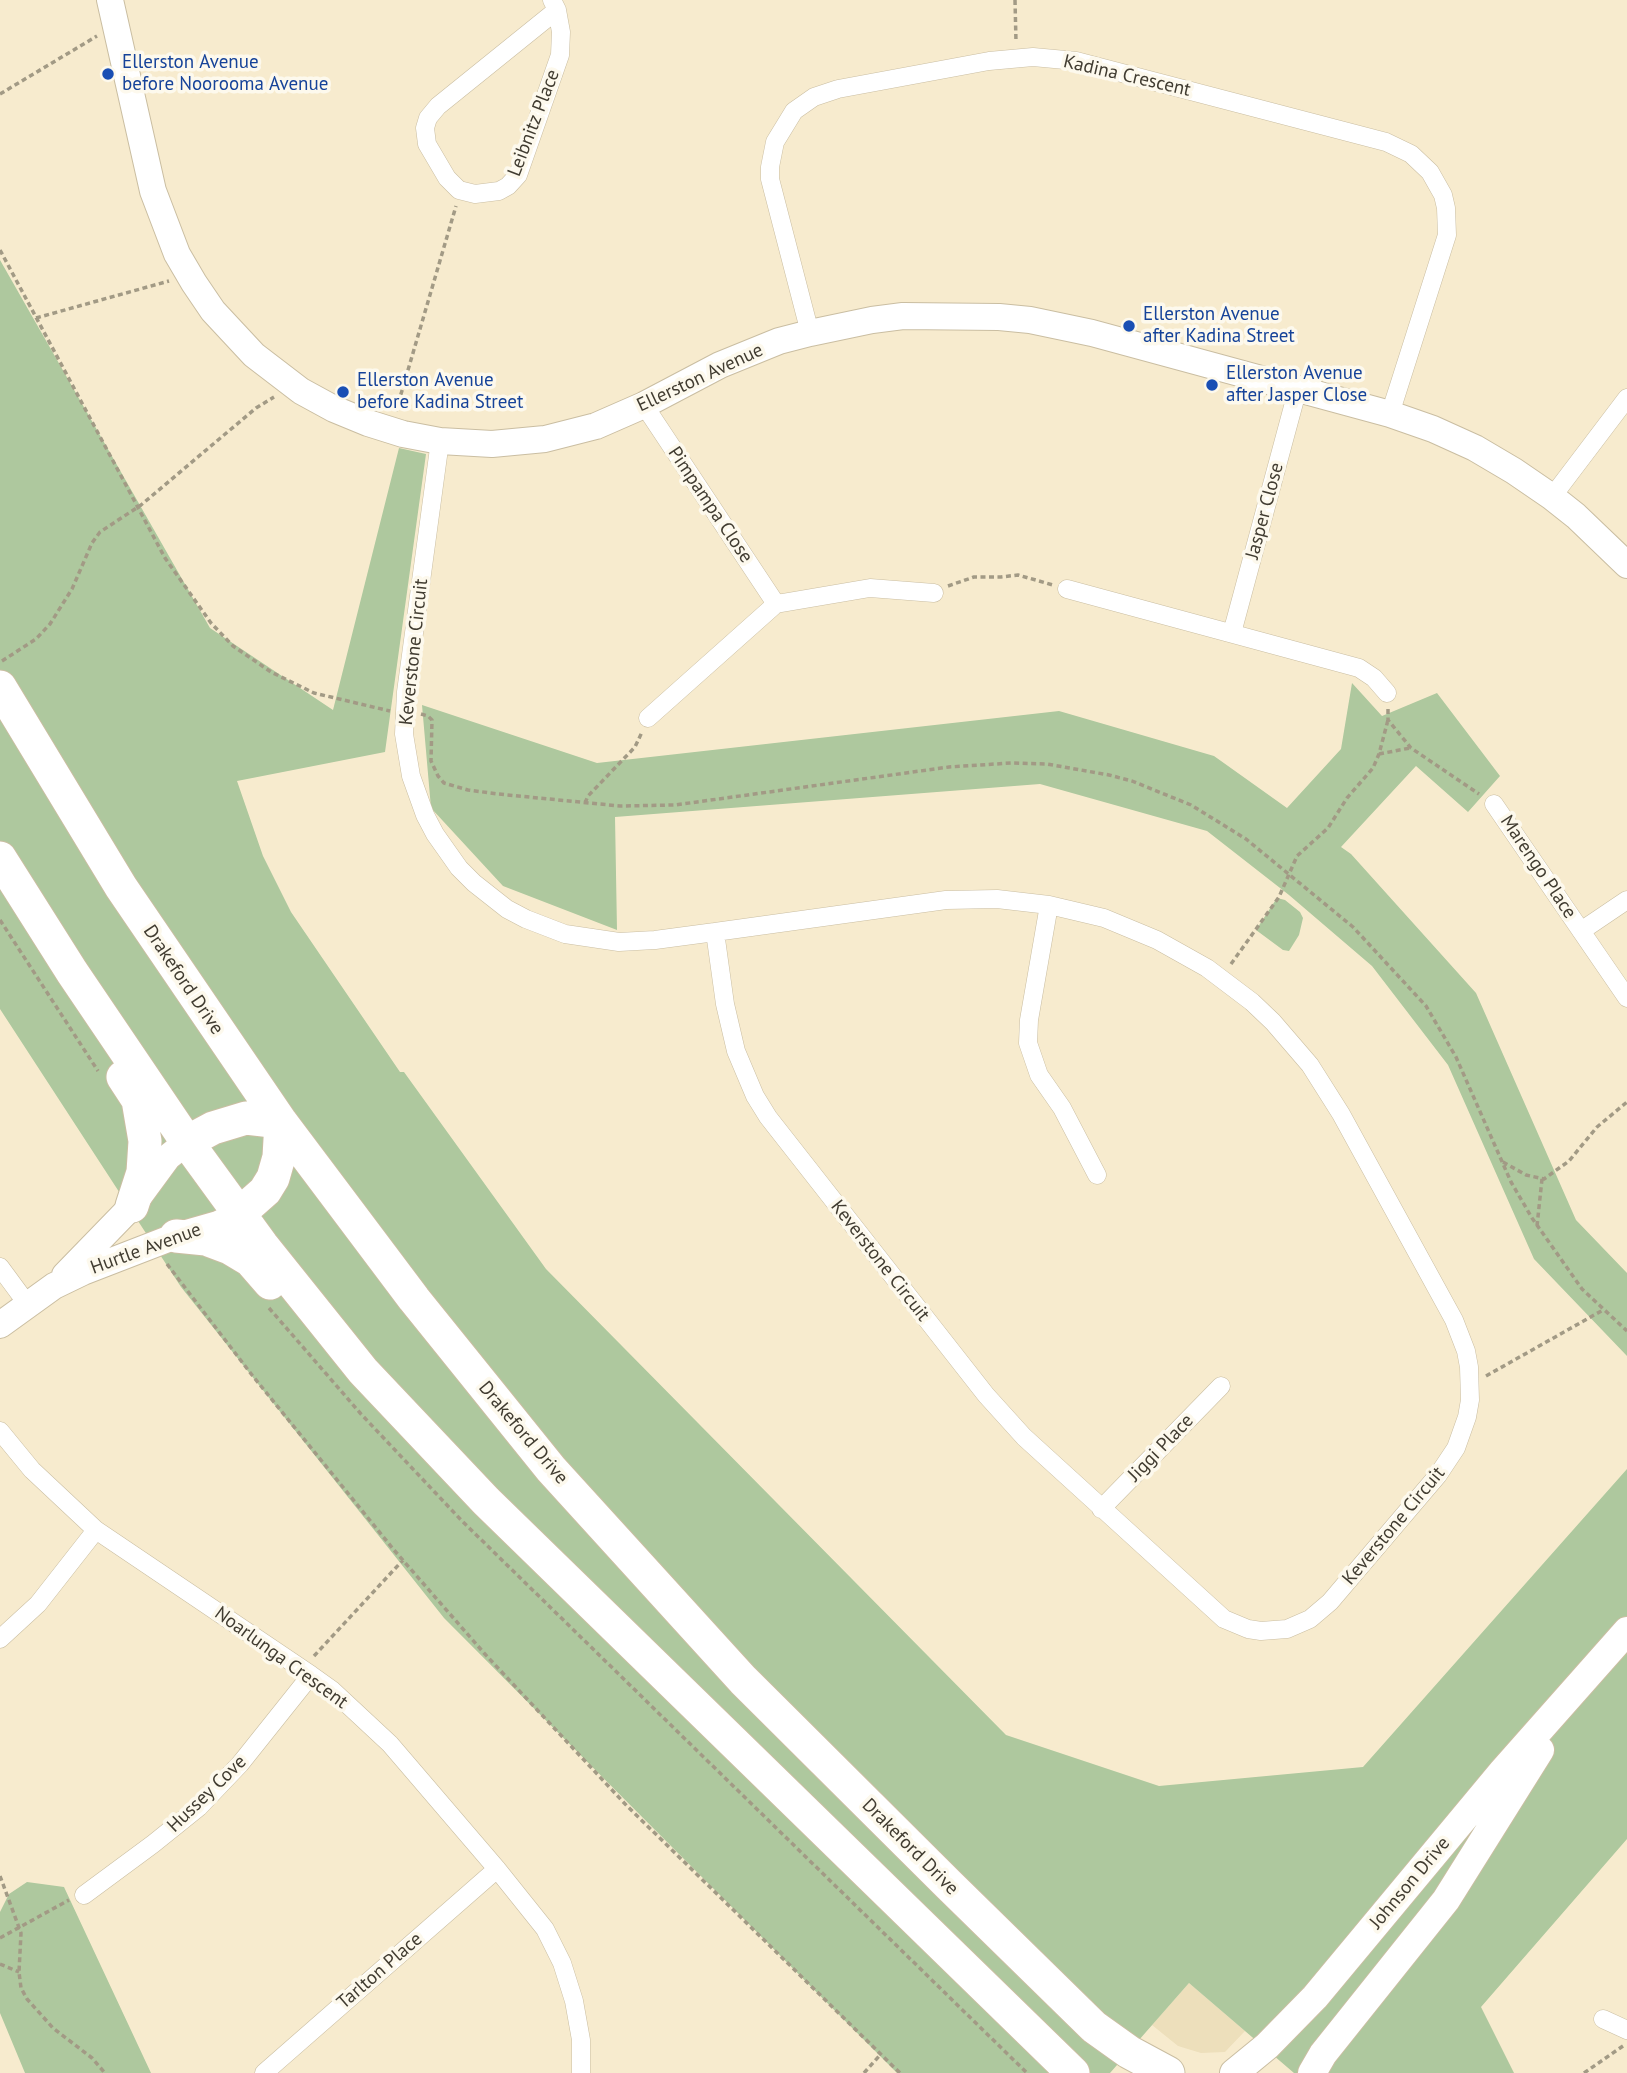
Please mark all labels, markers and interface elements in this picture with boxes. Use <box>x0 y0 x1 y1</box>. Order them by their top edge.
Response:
street label: Kadina Crescent <box>1061 50 1193 102</box>
place label: Ellerston Avenue before Noorooma Avenue <box>122 52 328 96</box>
marker: Ellerston Avenue before Noorooma Avenue <box>100 66 116 82</box>
street label: Leibnitz Place <box>503 66 565 180</box>
place label: Ellerston Avenue after Kadina Street <box>1143 304 1295 348</box>
marker: Ellerston Avenue after Kadina Street <box>1121 318 1137 334</box>
street label: Ellerston Avenue <box>633 339 767 417</box>
place label: Ellerston Avenue after Jasper Close <box>1226 363 1367 407</box>
place label: Ellerston Avenue before Kadina Street <box>357 370 523 414</box>
marker: Ellerston Avenue after Jasper Close <box>1204 377 1220 393</box>
marker: Ellerston Avenue before Kadina Street <box>335 384 351 400</box>
street label: Pimpampa Close <box>663 443 757 567</box>
street label: Jasper Close <box>1241 460 1289 562</box>
street label: Keverstone Circuit <box>395 578 433 726</box>
street label: Marengo Place <box>1495 811 1581 923</box>
street label: Drakeford Drive <box>138 921 228 1039</box>
street label: Keverstone Circuit <box>826 1196 934 1326</box>
street label: Hurtle Avenue <box>88 1218 204 1280</box>
street label: Drakeford Drive <box>473 1377 573 1489</box>
street label: Jiggi Place <box>1123 1410 1199 1486</box>
street label: Keverstone Circuit <box>1338 1462 1450 1590</box>
street label: Noarlunga Crescent <box>210 1602 352 1714</box>
street label: Hussey Cove <box>163 1751 251 1837</box>
street label: Drakeford Drive <box>857 1794 963 1900</box>
street label: Johnson Drive <box>1365 1832 1455 1934</box>
street label: Tarlton Place <box>333 1928 427 2014</box>

